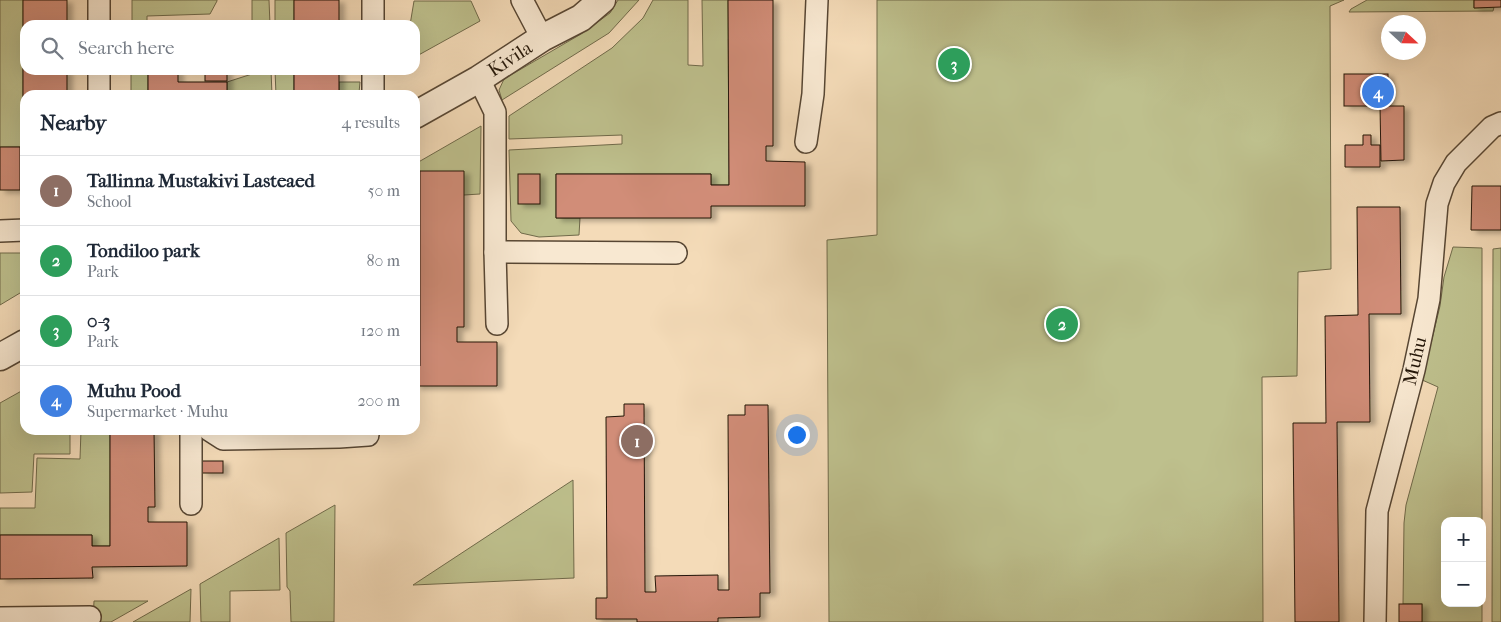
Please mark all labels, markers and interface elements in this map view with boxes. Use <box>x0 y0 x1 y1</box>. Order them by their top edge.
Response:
north arrow <box>1381 15 1426 60</box>
search box <box>20 20 420 75</box>
icon: search <box>38 34 66 62</box>
text: Search here <box>78 37 174 59</box>
street label: Kivila <box>484 37 536 81</box>
pin: 3 <box>938 45 970 83</box>
pin: 4 <box>1362 73 1394 111</box>
text: Nearby <box>40 111 106 135</box>
text: 4 results <box>342 113 400 132</box>
text: Tallinna Mustakivi Lasteaed <box>87 170 315 192</box>
text: 1 <box>53 181 59 200</box>
text: 50 m <box>368 181 400 200</box>
text: School <box>87 192 132 211</box>
text: Tondiloo park <box>87 240 200 262</box>
text: 2 <box>52 251 60 270</box>
text: 80 m <box>366 251 400 270</box>
text: Park <box>87 262 119 281</box>
pin: 2 <box>1046 305 1078 343</box>
text: 0-3 <box>87 310 110 332</box>
text: 3 <box>53 321 59 340</box>
text: 120 m <box>361 321 400 340</box>
text: Park <box>87 332 119 351</box>
street label: Muhu <box>1399 334 1431 387</box>
text: Muhu Pood <box>87 380 181 402</box>
text: 4 <box>51 391 61 410</box>
text: 200 m <box>357 391 400 410</box>
text: Supermarket · Muhu <box>87 402 228 421</box>
pin: 1 <box>621 422 653 460</box>
your location <box>784 422 810 448</box>
map controls <box>1441 517 1486 607</box>
button: + <box>1441 517 1486 562</box>
button: − <box>1441 562 1486 607</box>

